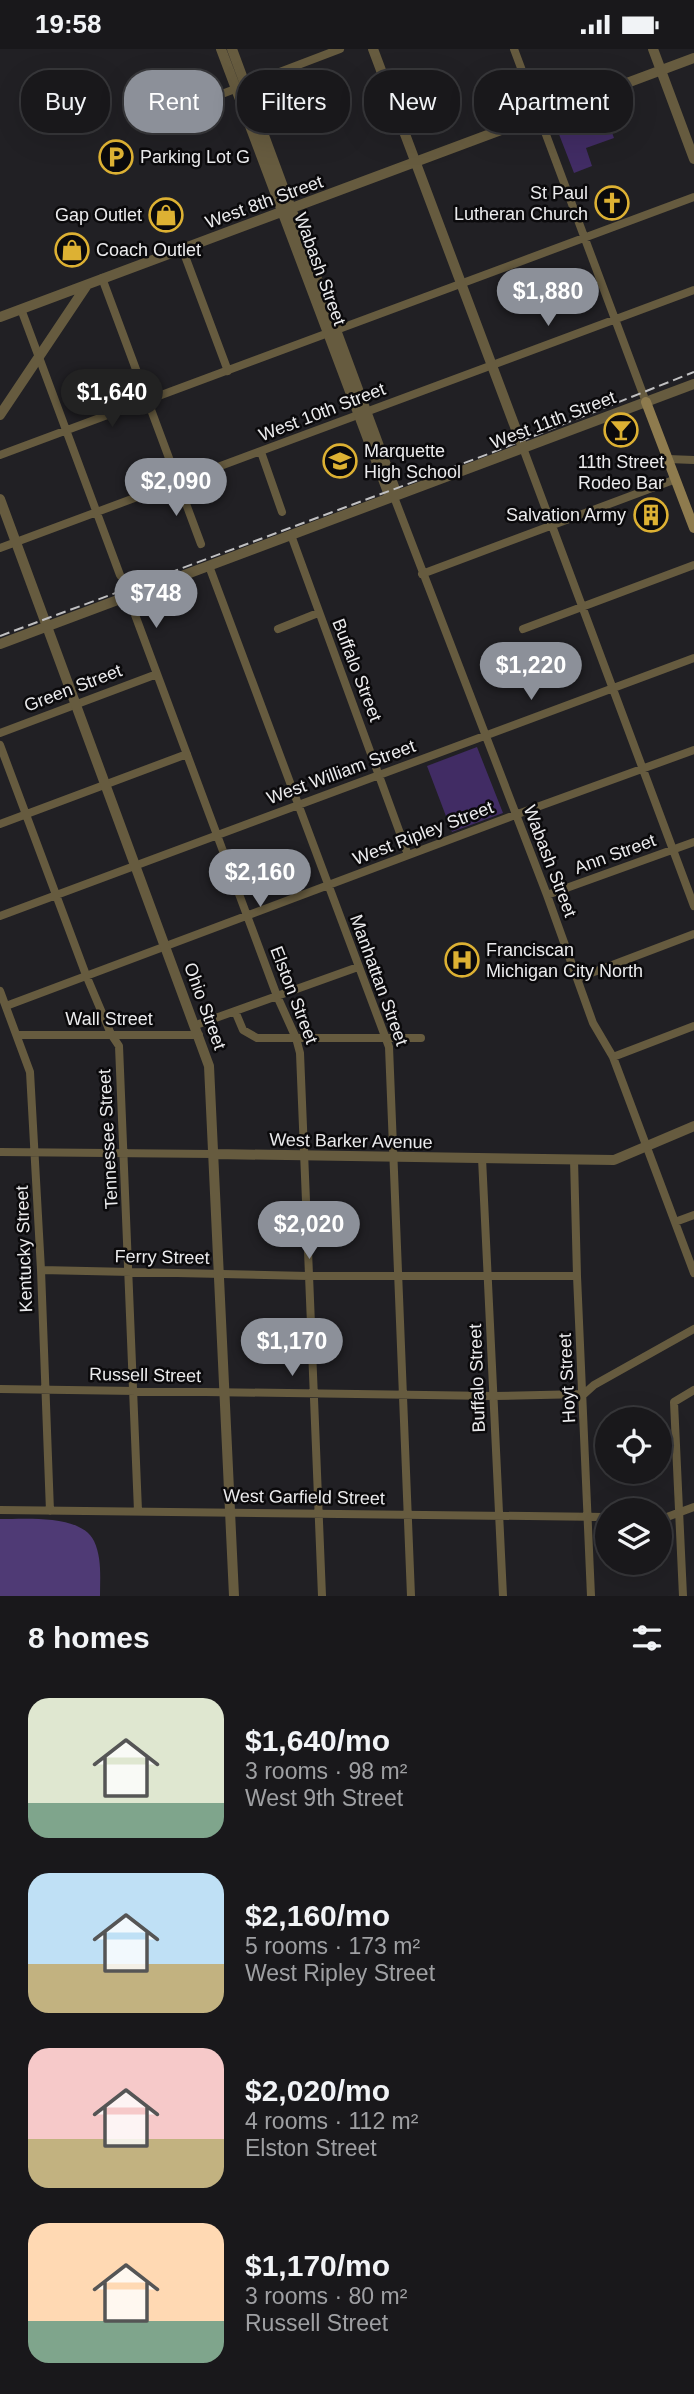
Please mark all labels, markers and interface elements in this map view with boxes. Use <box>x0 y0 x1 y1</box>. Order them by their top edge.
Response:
text: 19:58 <box>35 9 102 39</box>
chip: Buy <box>21 70 110 133</box>
chip: Rent <box>124 70 223 133</box>
chip: Filters <box>237 70 350 133</box>
chip: New <box>364 70 460 133</box>
chip: Apartment <box>474 70 633 133</box>
parking icon: Parking Lot G <box>97 138 135 176</box>
place label: Parking Lot G <box>140 147 250 167</box>
street label: West 8th Street <box>202 171 326 233</box>
place label: St Paul Lutheran Church <box>454 183 588 224</box>
church icon: St Paul Lutheran Church <box>593 184 631 222</box>
shop icon: Gap Outlet <box>147 196 185 234</box>
place label: Gap Outlet <box>55 205 142 225</box>
street label: Wabash Street <box>290 210 350 328</box>
shop icon: Coach Outlet <box>53 231 91 269</box>
place label: Coach Outlet <box>96 240 201 260</box>
pin: $1,880 <box>491 268 605 328</box>
text: $1,880 <box>513 278 583 304</box>
pin: $1,640 <box>55 369 169 429</box>
text: $1,640 <box>77 379 147 405</box>
street label: West 10th Street <box>256 379 388 445</box>
street label: West 11th Street <box>488 387 618 453</box>
bar icon: 11th Street Rodeo Bar <box>602 411 640 449</box>
place label: Marquette High School <box>364 441 461 482</box>
school or university icon: Marquette High School <box>321 442 359 480</box>
place label: 11th Street Rodeo Bar <box>578 452 664 493</box>
pin: $2,090 <box>119 459 233 518</box>
text: $2,090 <box>141 468 211 494</box>
building icon: Salvation Army <box>632 496 670 534</box>
place label: Salvation Army <box>506 505 626 525</box>
pin: $748 <box>115 571 197 630</box>
text: $748 <box>130 580 182 606</box>
street label: Buffalo Street <box>328 616 386 724</box>
pin: $1,220 <box>474 643 588 702</box>
text: $1,220 <box>496 652 566 678</box>
street label: Green Street <box>21 660 125 716</box>
street label: West William Street <box>264 736 418 808</box>
street label: West Ripley Street <box>350 797 496 869</box>
street label: Wabash Street <box>519 802 581 920</box>
street label: Ann Street <box>572 830 658 878</box>
pin: $2,160 <box>203 849 317 909</box>
text: $2,160 <box>225 859 295 885</box>
street label: Manhattan Street <box>346 912 412 1048</box>
place label: Franciscan Michigan City North <box>486 940 643 981</box>
hospital icon: Franciscan Michigan City North <box>443 941 481 979</box>
street label: Elston Street <box>266 943 322 1047</box>
street label: Ohio Street <box>180 960 230 1052</box>
street label: Wall Street <box>65 1009 153 1029</box>
street label: Tennessee Street <box>94 1069 122 1209</box>
street label: West Barker Avenue <box>269 1130 433 1152</box>
street label: Kentucky Street <box>12 1185 36 1313</box>
pin: $2,020 <box>252 1201 366 1261</box>
text: $2,020 <box>274 1211 344 1237</box>
street label: Ferry Street <box>114 1246 210 1268</box>
pin: $1,170 <box>235 1319 349 1378</box>
street label: Buffalo Street <box>465 1323 489 1433</box>
text: $1,170 <box>257 1328 327 1354</box>
street label: Hoyt Street <box>555 1333 579 1423</box>
street label: Russell Street <box>89 1364 201 1386</box>
map controls <box>595 1407 672 1575</box>
button: locate <box>595 1407 672 1484</box>
street label: West Garfield Street <box>223 1486 385 1508</box>
button: layers <box>595 1498 672 1575</box>
icon: filters <box>628 1619 666 1657</box>
text: 8 homes <box>28 1621 150 1654</box>
text: $1,640/mo <box>245 1724 390 1757</box>
icon: home <box>84 1726 168 1810</box>
text: 3 rooms · 98 m² <box>245 1758 407 1784</box>
text: West 9th Street <box>245 1785 403 1811</box>
text: $2,160/mo <box>245 1899 390 1932</box>
icon: home <box>84 1901 168 1985</box>
text: 5 rooms · 173 m² <box>245 1933 420 1959</box>
text: West Ripley Street <box>245 1960 435 1986</box>
text: $2,020/mo <box>245 2074 390 2107</box>
icon: home <box>84 2076 168 2160</box>
text: 4 rooms · 112 m² <box>245 2108 418 2134</box>
text: Elston Street <box>245 2135 377 2161</box>
text: $1,170/mo <box>245 2249 390 2282</box>
icon: home <box>84 2251 168 2335</box>
text: 3 rooms · 80 m² <box>245 2283 407 2309</box>
text: Russell Street <box>245 2310 388 2336</box>

